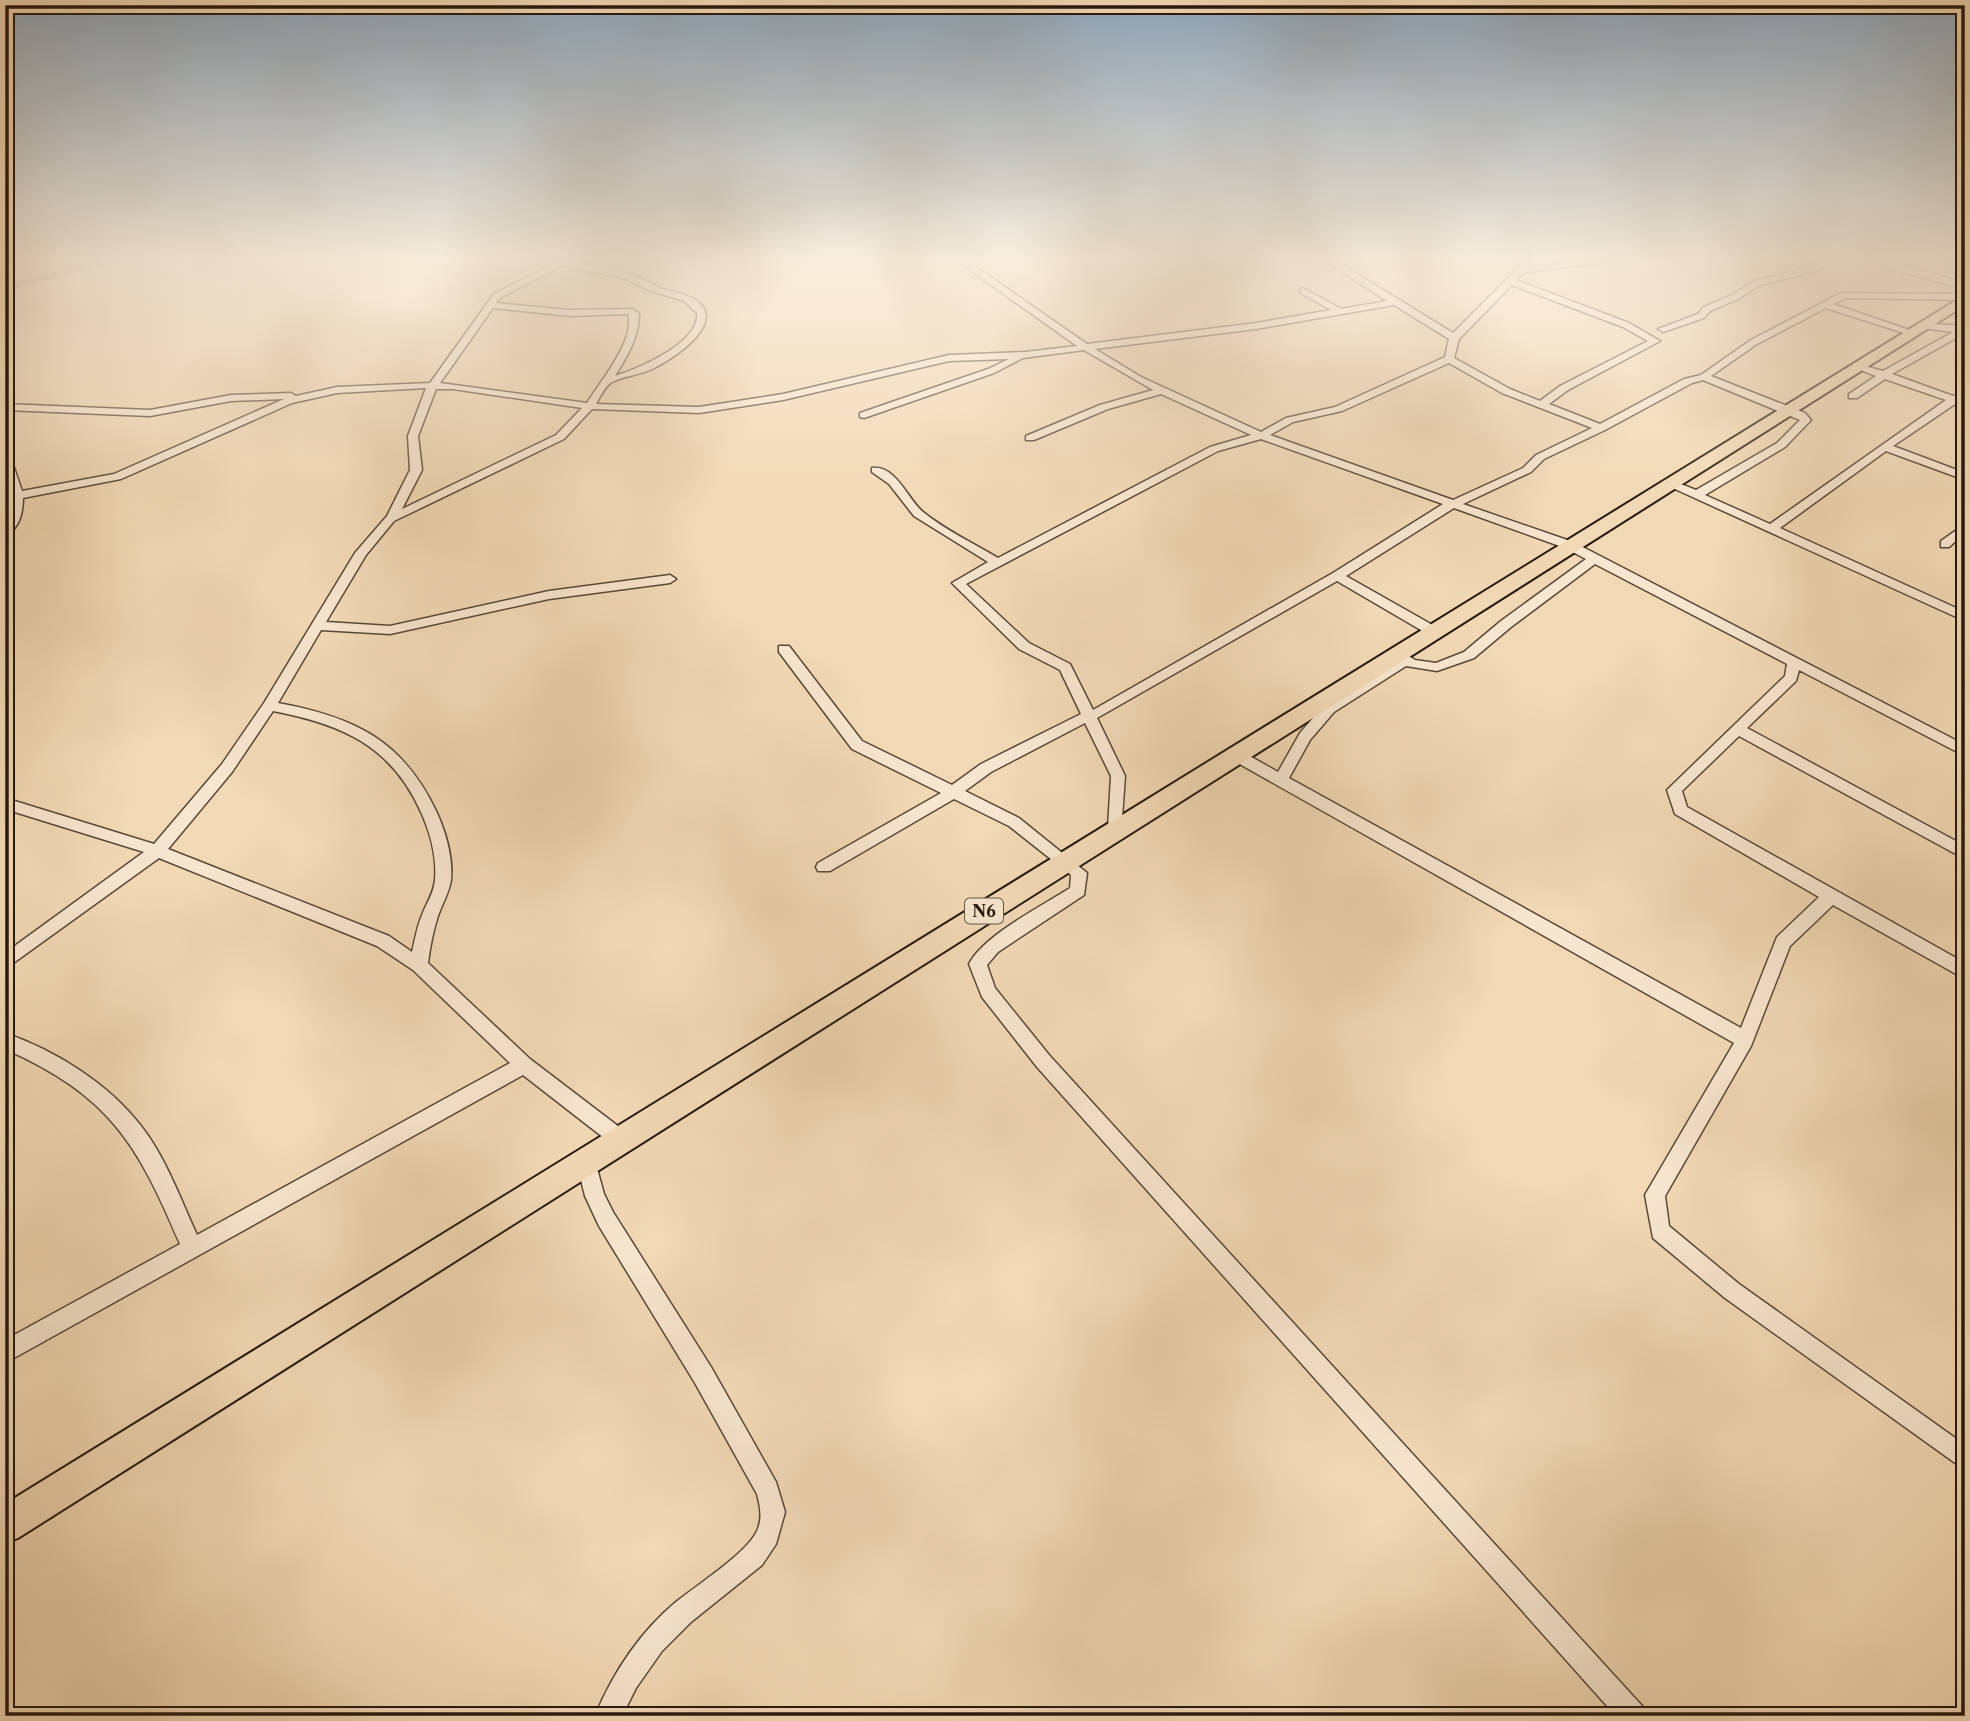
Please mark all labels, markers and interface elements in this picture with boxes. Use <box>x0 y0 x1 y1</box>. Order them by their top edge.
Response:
road number: N6 <box>965 898 1003 923</box>

